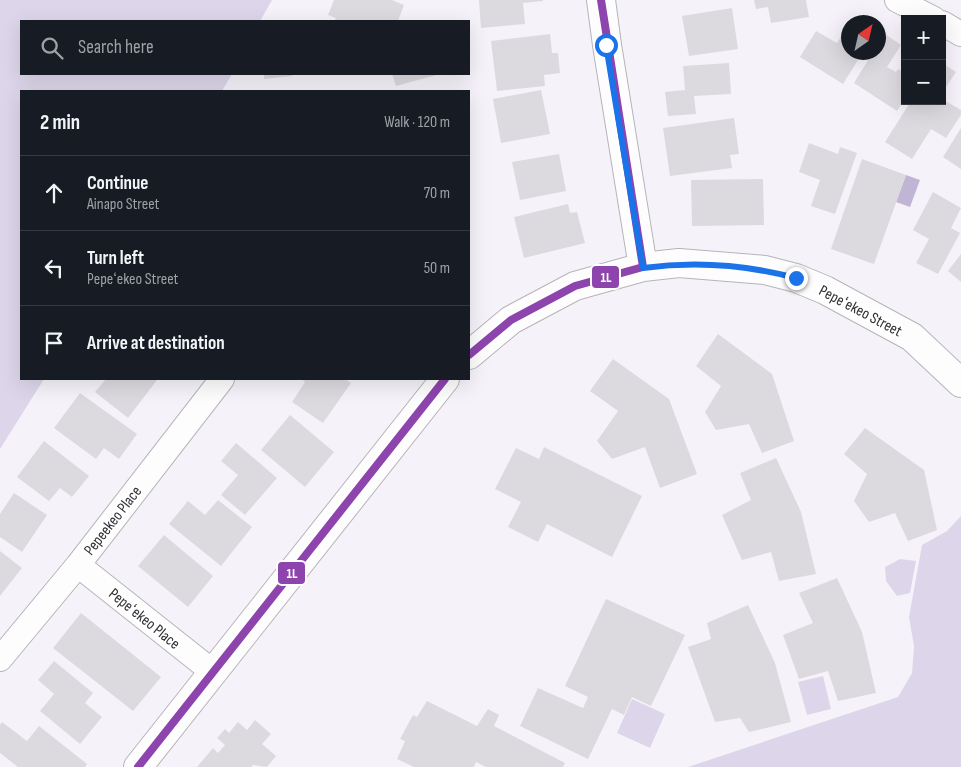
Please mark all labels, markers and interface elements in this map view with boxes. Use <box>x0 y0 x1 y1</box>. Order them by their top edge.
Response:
north arrow <box>841 15 886 60</box>
map controls <box>901 15 946 105</box>
button: + <box>901 15 946 60</box>
search box <box>20 20 470 75</box>
icon: search <box>38 34 66 62</box>
route start <box>595 34 618 57</box>
text: Search here <box>78 36 154 59</box>
button: − <box>901 60 946 105</box>
text: 2 min <box>40 110 80 135</box>
text: Walk · 120 m <box>384 113 450 132</box>
text: Continue <box>87 172 148 195</box>
icon: ahead <box>40 179 68 207</box>
text: 70 m <box>424 184 450 203</box>
text: Ainapo Street <box>87 195 159 214</box>
text: Turn left <box>87 247 144 270</box>
icon: left <box>40 254 68 282</box>
text: 50 m <box>424 259 450 278</box>
line badge: 1L <box>591 265 620 289</box>
route end <box>785 267 808 290</box>
text: 1L <box>600 269 612 286</box>
text: Pepeʻekeo Street <box>87 270 178 289</box>
street label: Pepeʻekeo Street <box>815 281 905 341</box>
icon: arrive <box>40 329 68 357</box>
text: Arrive at destination <box>87 332 225 355</box>
street label: Pepeekeo Place <box>80 482 146 559</box>
line badge: 1L <box>277 561 306 585</box>
text: 1L <box>286 565 298 582</box>
street label: Pepeʻekeo Place <box>105 585 184 654</box>

